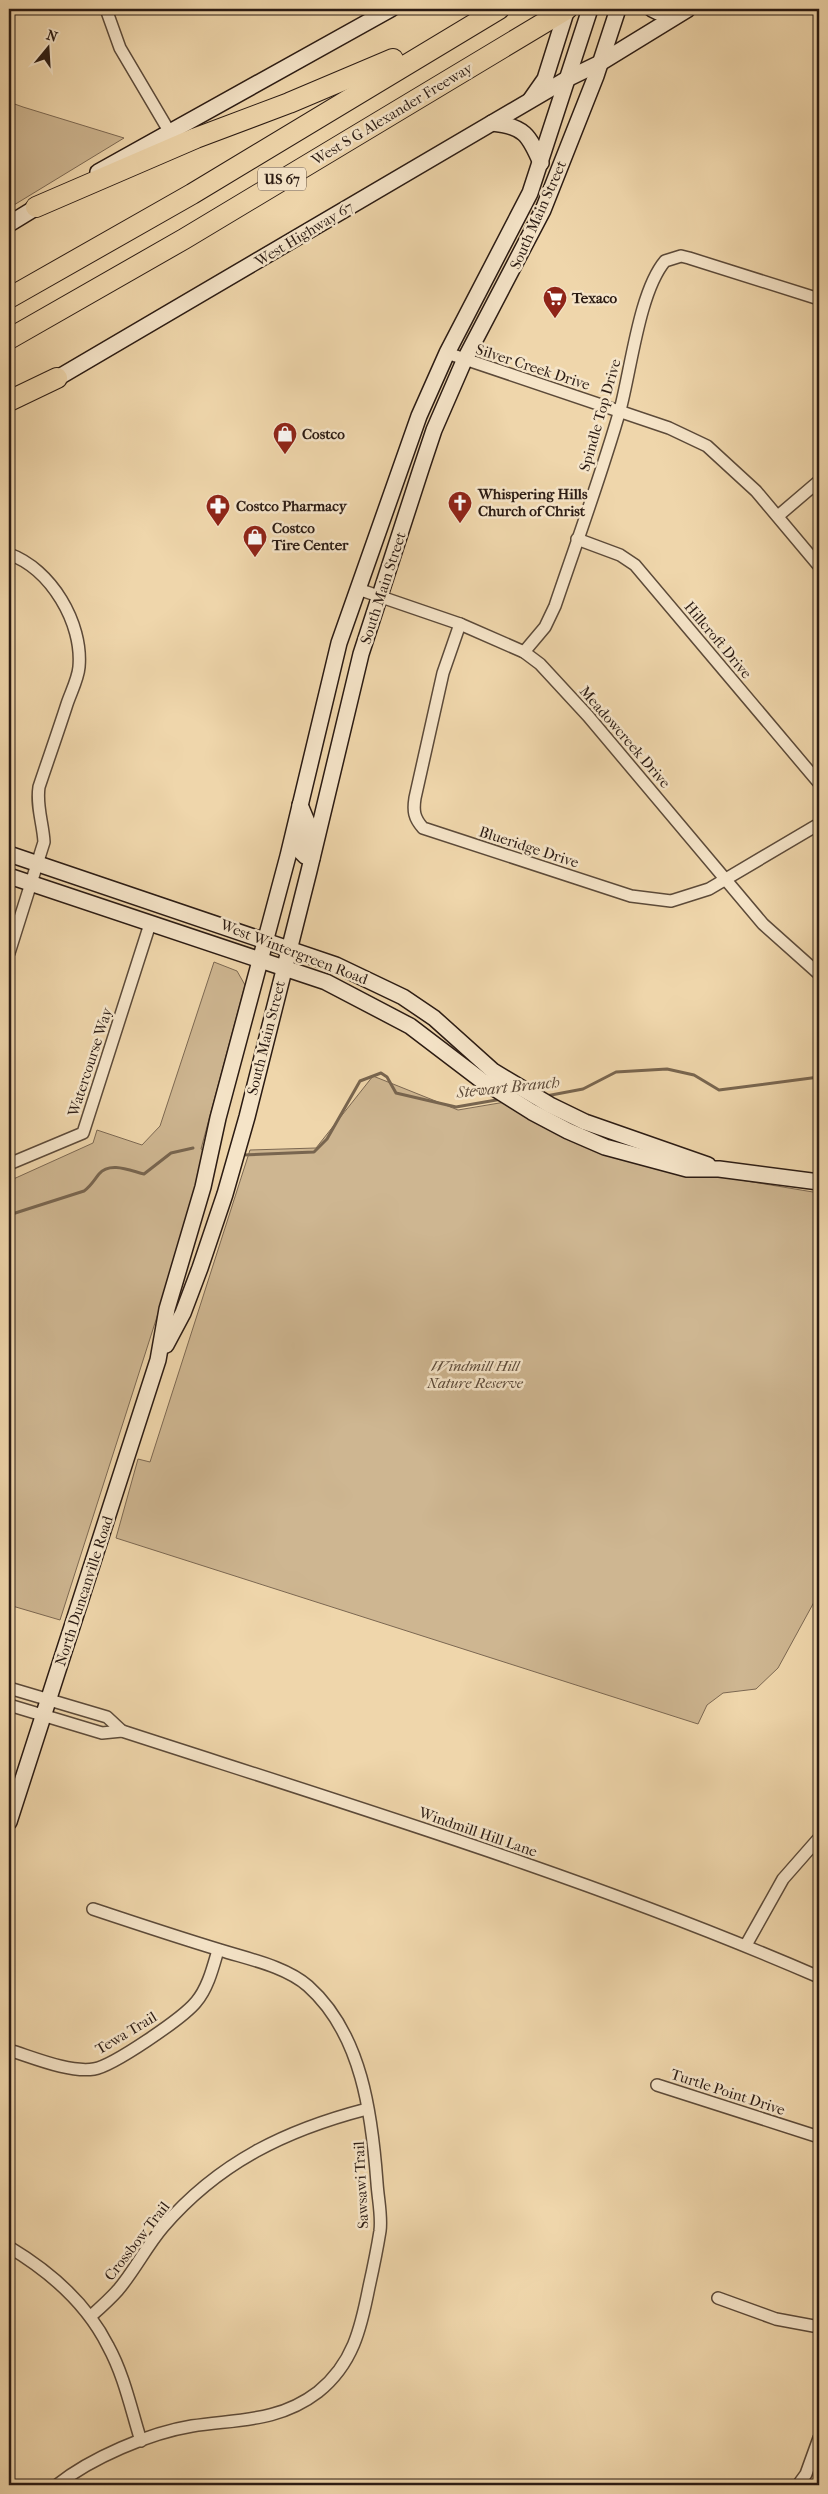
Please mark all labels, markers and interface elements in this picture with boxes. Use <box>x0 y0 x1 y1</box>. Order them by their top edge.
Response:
north arrow <box>22 22 72 72</box>
text: N <box>44 26 60 46</box>
street label: West S G Alexander Freeway <box>307 58 477 170</box>
street label: South Main Street <box>506 157 570 272</box>
road number: US 67 <box>258 168 306 190</box>
street label: West Highway 67 <box>251 197 357 271</box>
supermarket icon: Texaco <box>542 285 568 319</box>
place label: Texaco <box>571 289 618 307</box>
street label: Silver Creek Drive <box>474 340 593 394</box>
street label: Spindle Top Drive <box>575 356 625 473</box>
shop icon: Costco <box>272 421 298 455</box>
place label: Costco <box>302 425 345 443</box>
place label: Whispering Hills Church of Christ <box>477 485 588 520</box>
church icon: Whispering Hills Church of Christ <box>447 490 473 524</box>
pharmacy icon: Costco Pharmacy <box>205 493 231 527</box>
place label: Costco Pharmacy <box>236 497 348 515</box>
place label: Costco Tire Center <box>271 519 349 554</box>
shop icon: Costco Tire Center <box>242 524 268 558</box>
street label: South Main Street <box>356 529 410 647</box>
street label: Hillcroft Drive <box>681 598 756 683</box>
street label: Meadowcreek Drive <box>576 682 675 792</box>
street label: Blueridge Drive <box>477 822 582 872</box>
street label: West Wintergreen Road <box>217 915 371 989</box>
street label: South Main Street <box>243 978 289 1097</box>
street label: Watercourse Way <box>64 1004 116 1120</box>
water label: Stewart Branch <box>454 1072 561 1102</box>
park label: Windmill Hill Nature Reserve <box>426 1357 524 1392</box>
street label: North Duncanville Road <box>51 1513 117 1668</box>
street label: Windmill Hill Lane <box>415 1803 540 1861</box>
street label: Tewa Trail <box>92 2008 160 2058</box>
street label: Turtle Point Drive <box>669 2065 788 2119</box>
street label: Sawsawi Trail <box>350 2141 372 2229</box>
street label: Crossbow Trail <box>100 2198 174 2284</box>

